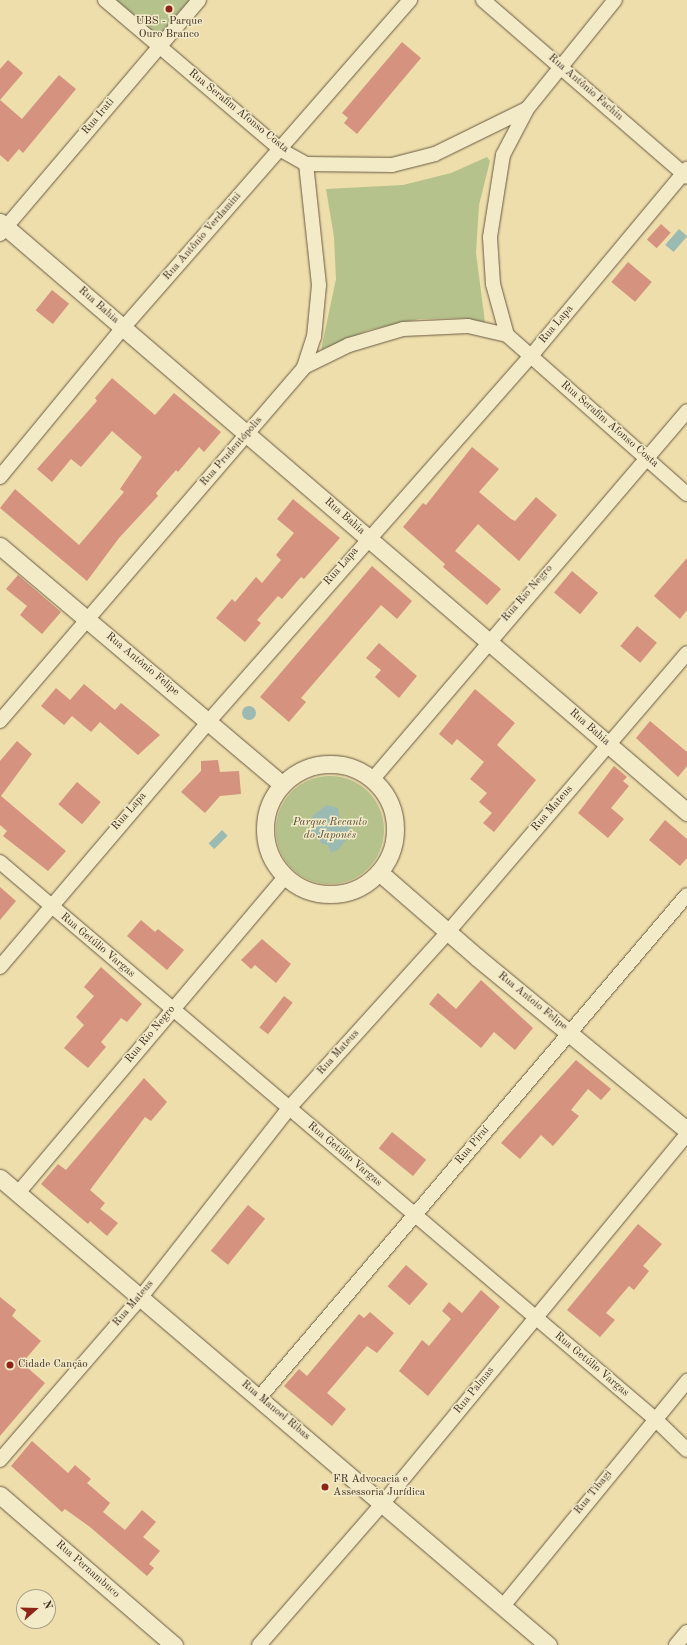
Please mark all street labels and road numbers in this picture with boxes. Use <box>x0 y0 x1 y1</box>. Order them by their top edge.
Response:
street label: Rua Antônio Fachin <box>545 52 625 124</box>
street label: Rua Serafim Afonso Costa <box>185 67 291 157</box>
street label: Rua Irati <box>80 96 118 138</box>
street label: Rua Antônio Verdamini <box>161 190 245 284</box>
street label: Rua Bahia <box>75 285 121 327</box>
street label: Rua Lapa <box>537 303 577 347</box>
street label: Rua Serafim Afonso Costa <box>557 379 661 471</box>
street label: Rua Prudentópolis <box>198 414 266 490</box>
street label: Rua Bahia <box>321 496 367 538</box>
street label: Rua Lapa <box>322 545 362 589</box>
street label: Rua Rio Negro <box>500 563 556 625</box>
street label: Rua Antônio Felipe <box>103 630 181 700</box>
street label: Rua Bahia <box>566 707 612 749</box>
street label: Rua Mateus <box>529 783 577 835</box>
street label: Rua Lapa <box>110 790 150 834</box>
street label: Rua Getúlio Vargas <box>57 911 137 981</box>
street label: Rua Antoio Felipe <box>494 970 570 1034</box>
street label: Rua Rio Negro <box>123 1004 179 1066</box>
street label: Rua Mateus <box>315 1028 363 1078</box>
street label: Rua Getúlio Vargas <box>304 1120 384 1190</box>
street label: Rua Piraí <box>453 1124 493 1168</box>
street label: Rua Mateus <box>111 1278 157 1330</box>
street label: Rua Getúlio Vargas <box>551 1330 631 1400</box>
street label: Rua Palmas <box>452 1365 498 1417</box>
street label: Rua Manoel Ribas <box>238 1378 312 1444</box>
street label: Rua Tibagi <box>572 1468 616 1518</box>
street label: Rua Pernambuco <box>52 1539 122 1601</box>

